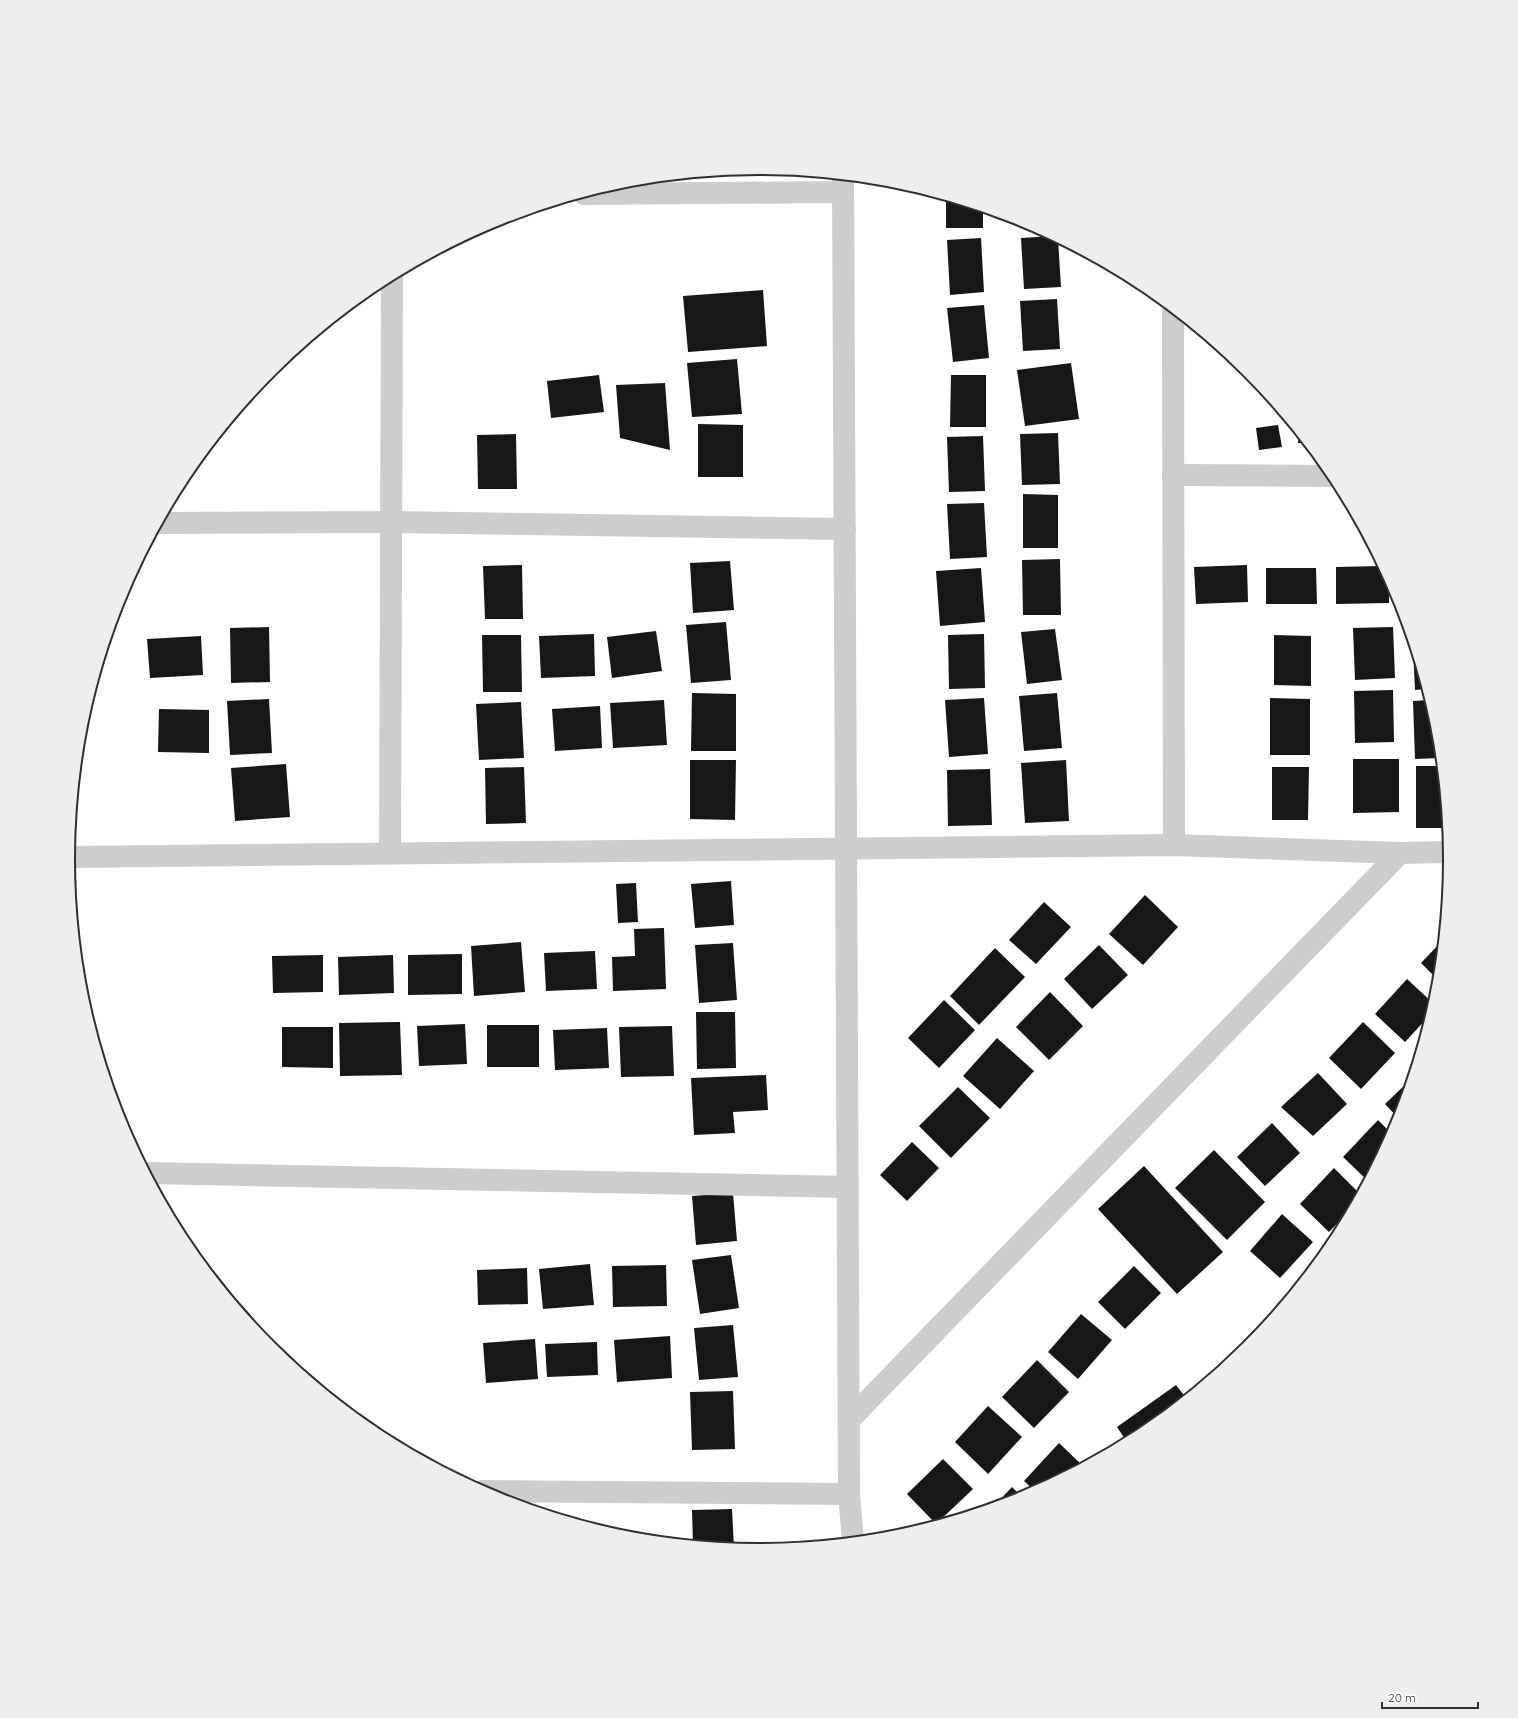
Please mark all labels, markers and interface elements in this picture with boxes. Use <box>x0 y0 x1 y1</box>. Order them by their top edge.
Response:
scale bar <box>1382 1684 1478 1710</box>
text: 20 m <box>1388 1690 1416 1705</box>

